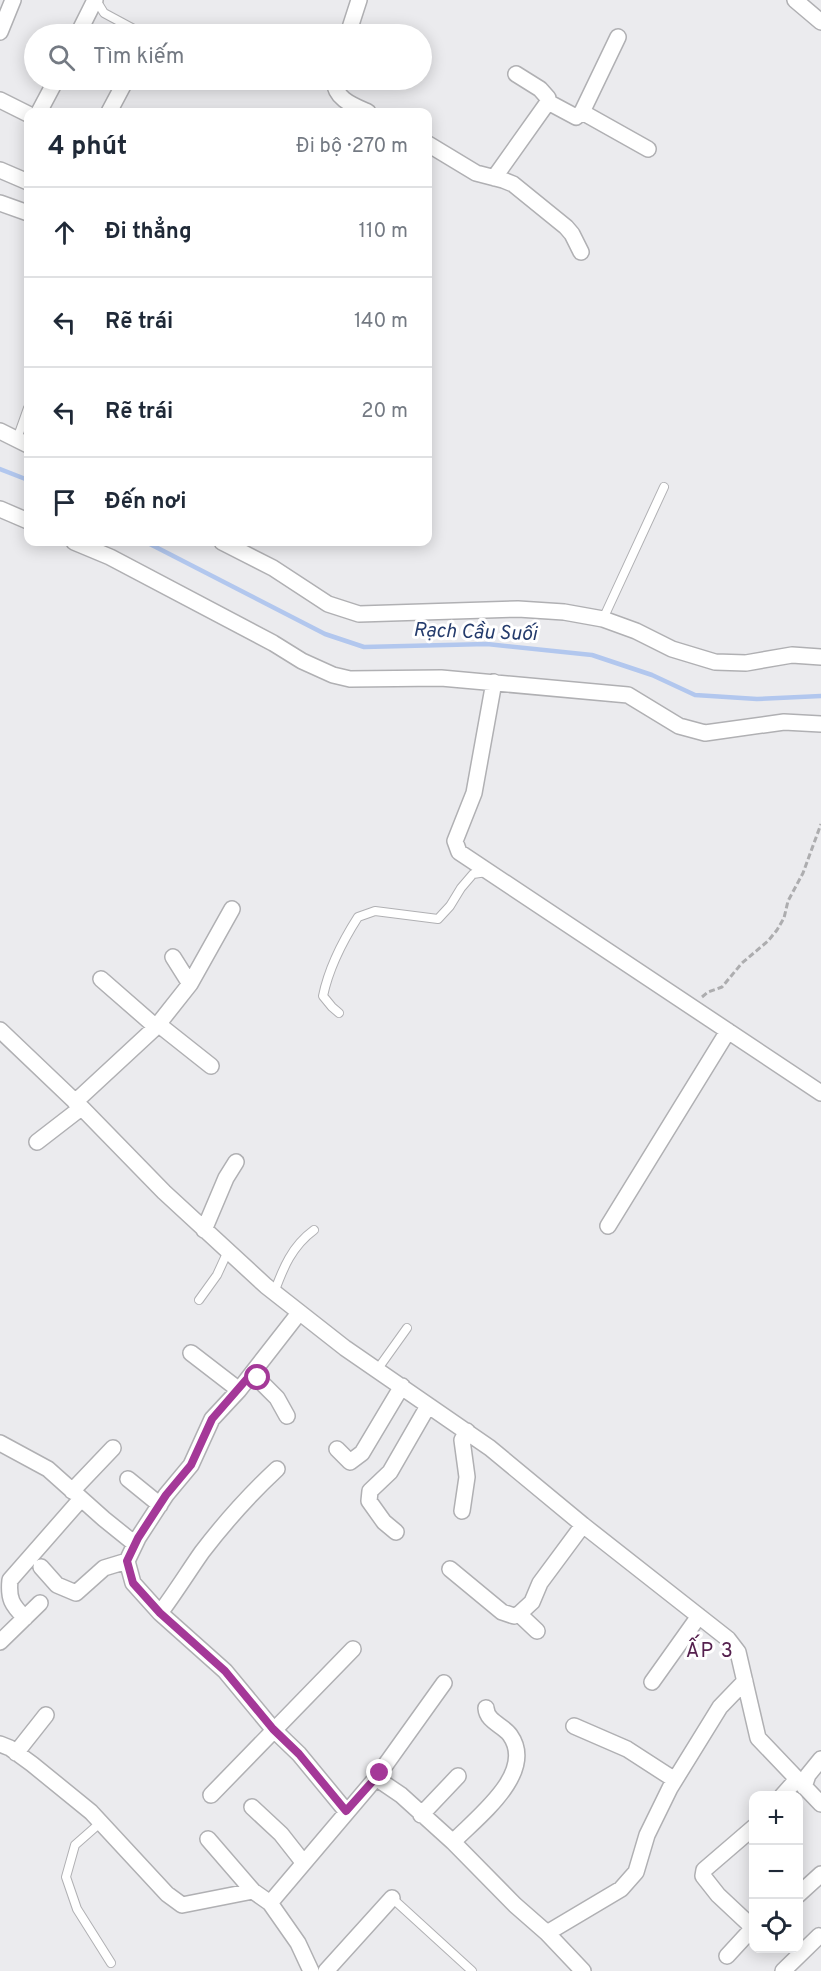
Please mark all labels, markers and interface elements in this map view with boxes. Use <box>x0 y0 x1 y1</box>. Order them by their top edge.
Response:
search box <box>24 24 432 90</box>
icon: search <box>45 41 78 74</box>
text: Tìm kiếm <box>93 44 184 71</box>
text: 4 phút <box>48 131 127 164</box>
text: Đi bộ · 270 m <box>296 134 408 160</box>
icon: ahead <box>48 216 81 249</box>
text: Đi thẳng <box>105 219 192 246</box>
text: 110 m <box>359 219 408 245</box>
icon: left <box>48 306 81 339</box>
text: Rẽ trái <box>105 309 173 336</box>
text: 140 m <box>354 309 408 335</box>
icon: left <box>48 396 81 429</box>
text: Rẽ trái <box>105 399 173 426</box>
text: 20 m <box>361 399 408 425</box>
icon: arrive <box>48 486 81 519</box>
text: Đến nơi <box>105 489 186 516</box>
water label: Rạch Cầu Suối <box>413 617 539 648</box>
route start <box>244 1364 270 1390</box>
district label: ẤP 3 <box>686 1634 734 1665</box>
route end <box>366 1759 392 1785</box>
map controls <box>749 1791 803 1953</box>
button: + <box>749 1791 803 1845</box>
button: − <box>749 1845 803 1899</box>
button: locate <box>749 1899 803 1953</box>

